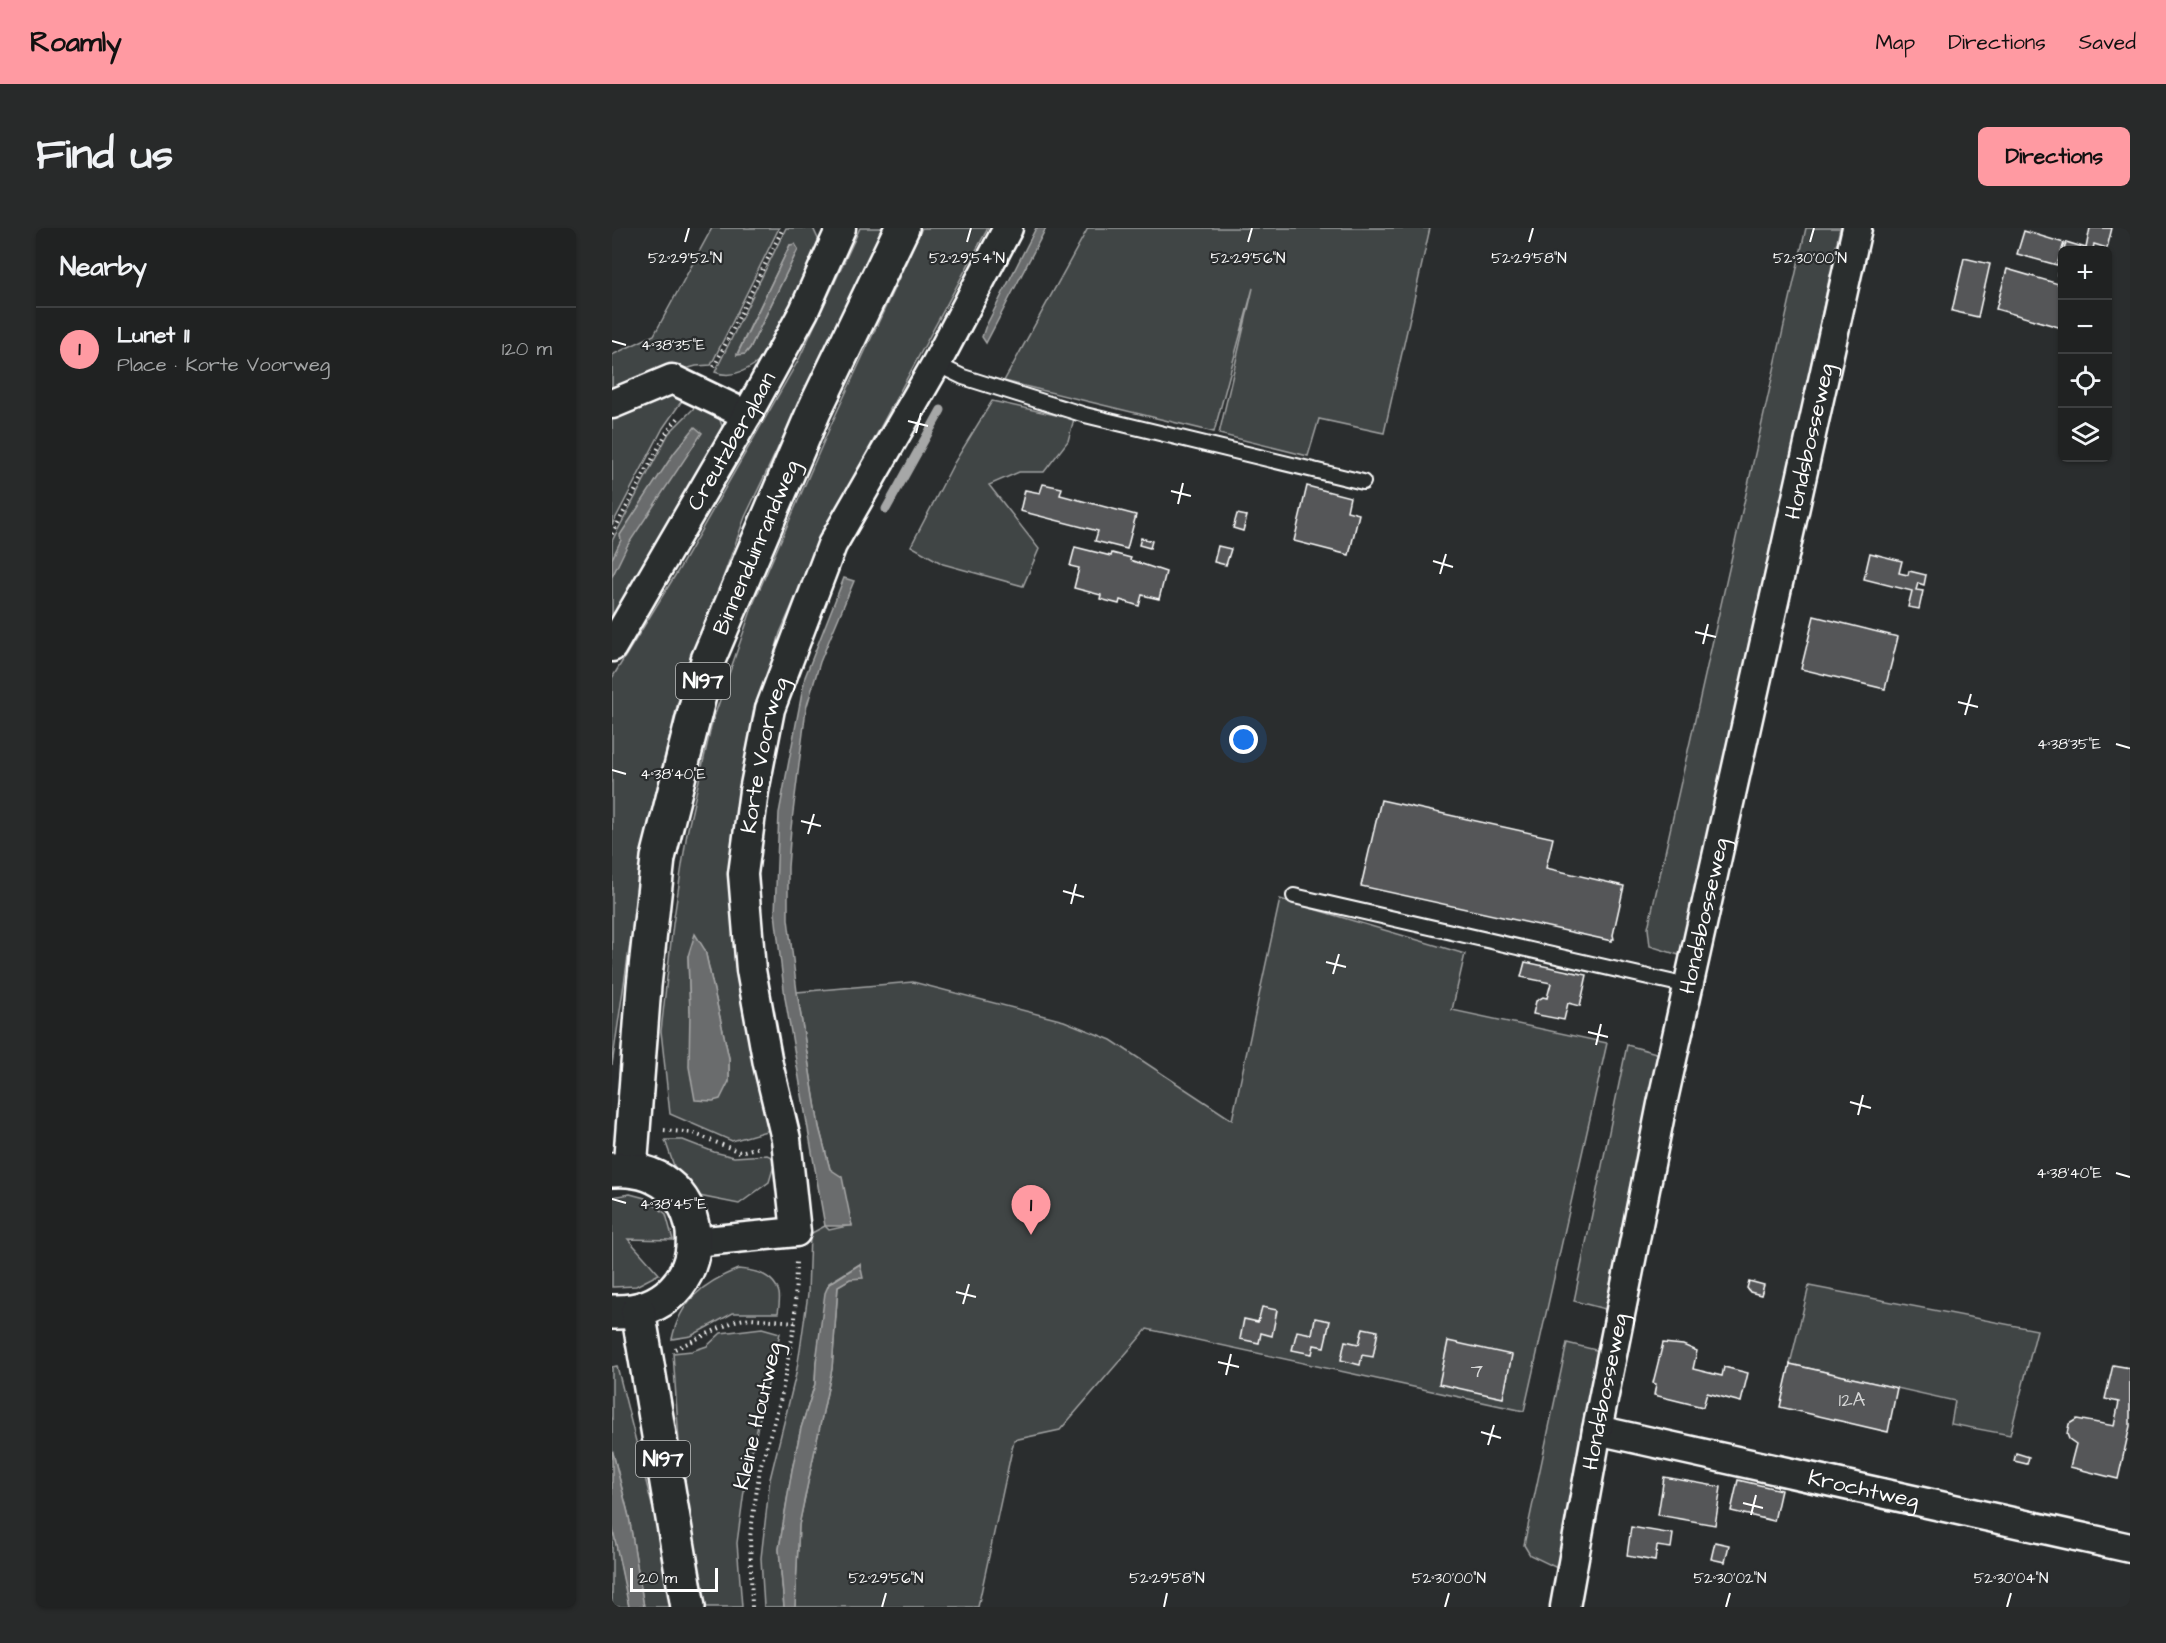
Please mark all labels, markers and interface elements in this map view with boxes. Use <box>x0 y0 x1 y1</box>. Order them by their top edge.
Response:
text: Roamly <box>30 23 122 62</box>
text: Map <box>1875 28 1915 57</box>
text: Directions <box>1948 28 2046 57</box>
text: Saved <box>2079 28 2136 57</box>
text: Find us <box>36 127 173 185</box>
button: Directions <box>1978 127 2130 186</box>
map controls <box>2058 246 2112 462</box>
button: + <box>2058 246 2112 300</box>
text: 52°29'52"N <box>648 248 722 269</box>
text: 52°29'54"N <box>929 248 1005 269</box>
text: 52°29'56"N <box>1210 248 1286 269</box>
text: 52°29'58"N <box>1491 248 1567 269</box>
text: 52°30'00"N <box>1773 248 1847 269</box>
text: Nearby <box>60 249 147 285</box>
button: − <box>2058 300 2112 354</box>
text: Lunet 11 <box>117 320 190 351</box>
text: 1 <box>78 335 81 363</box>
text: 120 m <box>502 335 552 363</box>
text: 4°38'35"E <box>641 335 705 356</box>
text: Place · Korte Voorweg <box>117 351 330 379</box>
button: locate <box>2058 354 2112 408</box>
street label: Hondsbosseweg <box>1777 361 1843 522</box>
street label: Creutzberglaan <box>679 366 783 516</box>
button: layers <box>2058 408 2112 462</box>
street label: Binnenduinrandweg <box>705 455 808 640</box>
road number: N197 <box>676 663 730 699</box>
street label: Korte Voorweg <box>733 672 797 835</box>
your location <box>1229 725 1258 754</box>
text: 4°38'35"E <box>2037 734 2101 755</box>
text: 4°38'40"E <box>640 764 706 785</box>
street label: Hondsbosseweg <box>1671 835 1737 997</box>
text: 4°38'40"E <box>2036 1163 2102 1184</box>
pin: 1 <box>1012 1186 1050 1235</box>
text: 4°38'45"E <box>640 1194 706 1215</box>
street label: Hondsbosseweg <box>1575 1311 1636 1472</box>
street label: Kleine Houtweg <box>726 1339 791 1493</box>
house number: 7 <box>1471 1357 1483 1385</box>
house number: 12A <box>1839 1386 1866 1414</box>
road number: N197 <box>636 1441 690 1477</box>
street label: Krochtweg <box>1805 1462 1922 1517</box>
scale bar <box>630 1565 718 1592</box>
text: 20 m <box>639 1567 677 1589</box>
text: 52°29'56"N <box>848 1568 924 1589</box>
text: 52°29'58"N <box>1129 1568 1205 1589</box>
text: 52°30'00"N <box>1412 1568 1486 1589</box>
text: 52°30'02"N <box>1693 1568 1767 1589</box>
text: 52°30'04"N <box>1974 1568 2048 1589</box>

